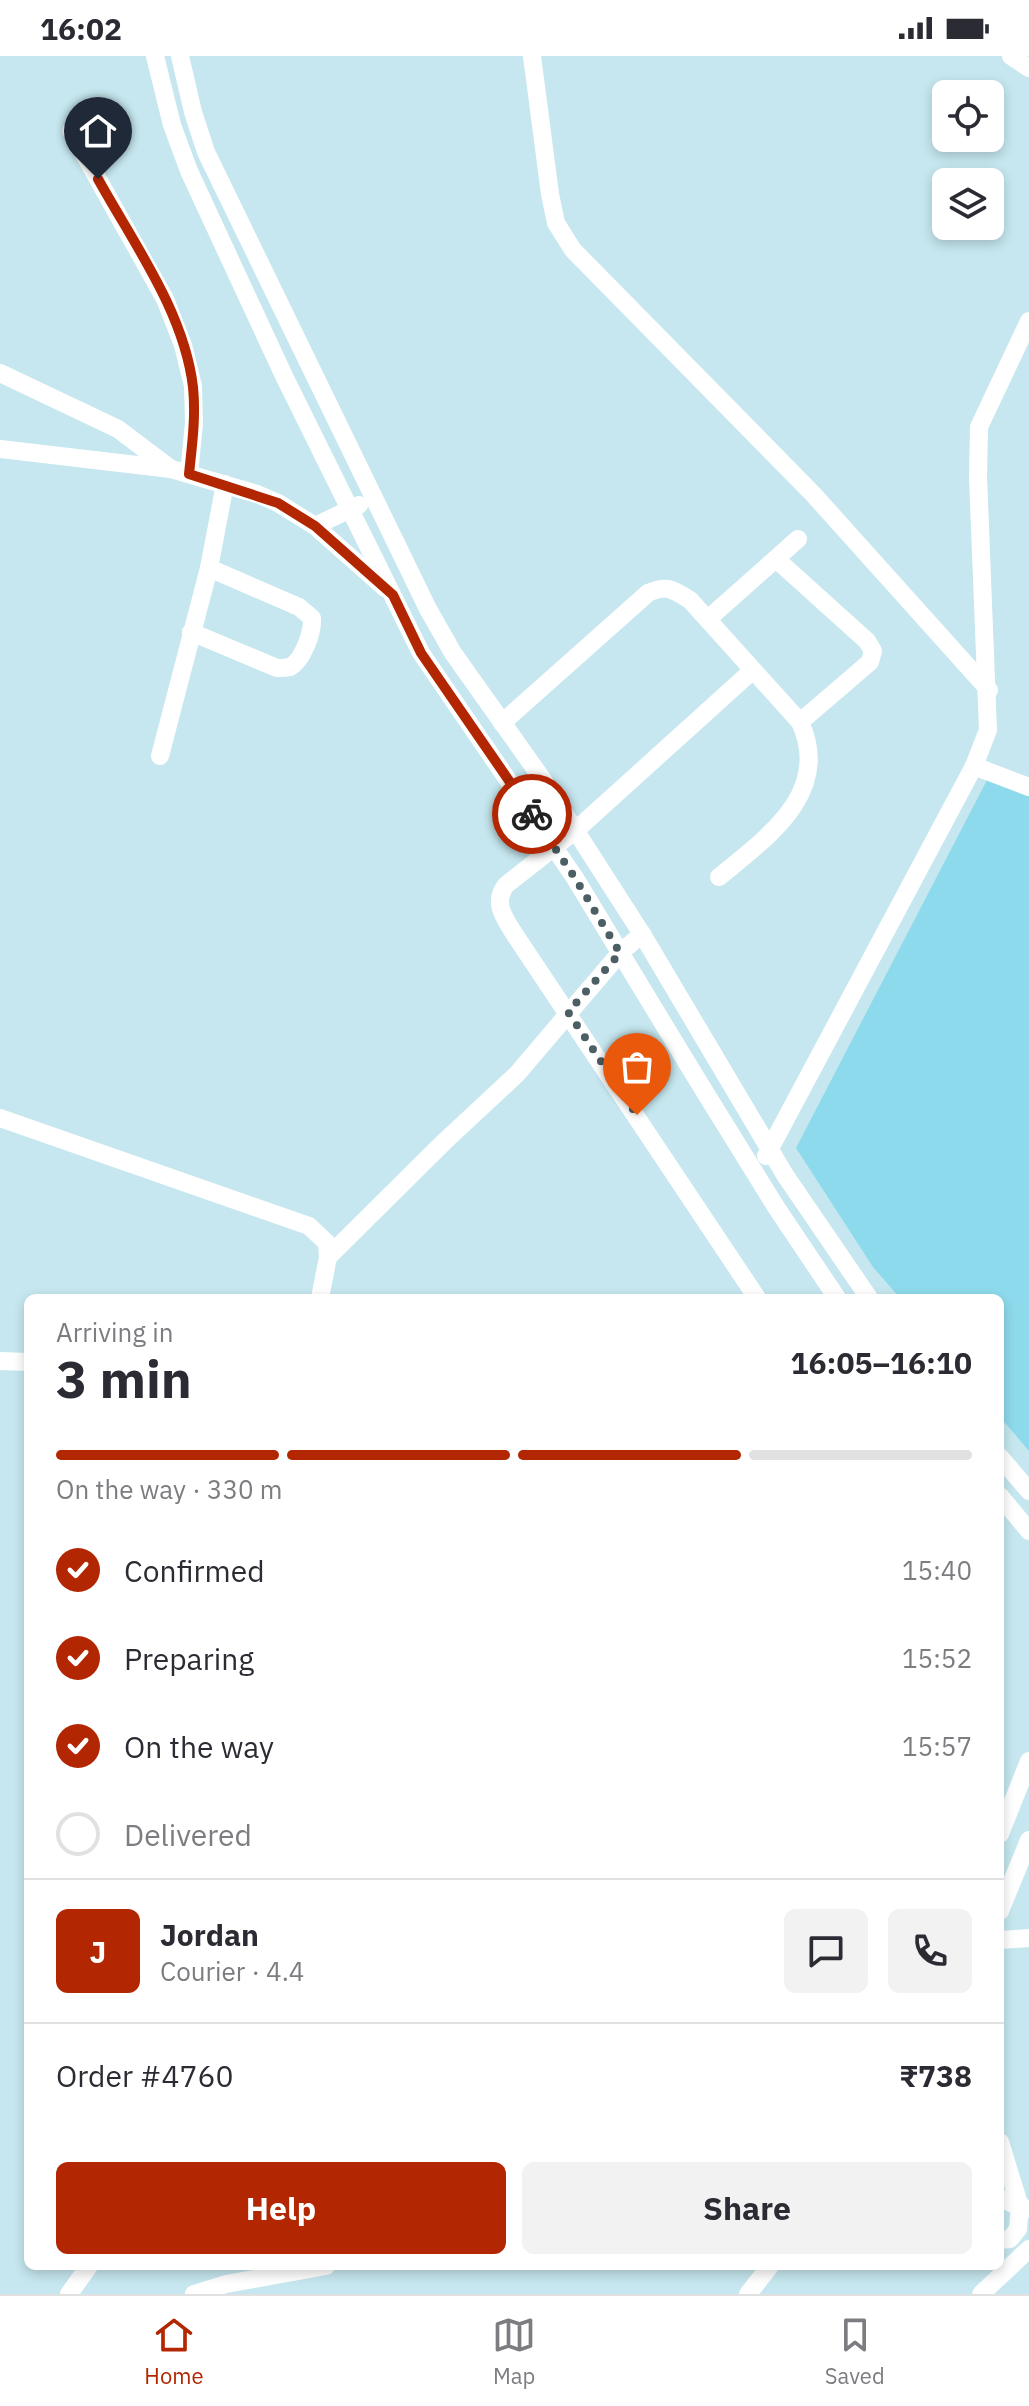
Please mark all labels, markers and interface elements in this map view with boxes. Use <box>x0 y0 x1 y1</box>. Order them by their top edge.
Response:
text: 16:02 <box>40 9 122 48</box>
map controls <box>932 80 1004 240</box>
button: locate <box>932 80 1004 152</box>
pin <box>64 97 132 179</box>
icon: home <box>76 109 120 153</box>
button: layers <box>932 168 1004 240</box>
courier <box>492 774 572 854</box>
icon: bike <box>510 792 554 836</box>
pin <box>603 1033 671 1115</box>
icon: bag <box>615 1045 659 1089</box>
text: Arriving in <box>56 1315 173 1349</box>
text: 16:05–16:10 <box>791 1343 972 1382</box>
text: 3 min <box>56 1345 192 1412</box>
text: On the way · 330 m <box>56 1472 282 1506</box>
icon: check <box>56 1548 100 1592</box>
text: Confirmed <box>124 1551 265 1590</box>
text: 15:40 <box>902 1553 972 1587</box>
icon: check <box>56 1636 100 1680</box>
text: Preparing <box>124 1639 254 1678</box>
text: 15:52 <box>902 1641 972 1675</box>
icon: check <box>56 1724 100 1768</box>
text: On the way <box>124 1727 274 1766</box>
text: 15:57 <box>902 1729 972 1763</box>
text: Delivered <box>124 1815 252 1854</box>
button: chat <box>784 1909 868 1993</box>
button: phone <box>888 1909 972 1993</box>
text: Jordan <box>160 1915 259 1954</box>
text: J <box>90 1932 106 1971</box>
text: Courier · 4.4 <box>160 1954 304 1988</box>
text: Order #4760 <box>56 2056 233 2095</box>
text: ₹738 <box>899 2056 972 2095</box>
button: Help <box>56 2162 506 2254</box>
button: Share <box>522 2162 972 2254</box>
tab: Home <box>144 2313 204 2390</box>
tab: Map <box>492 2313 536 2390</box>
tab: Saved <box>825 2313 885 2390</box>

